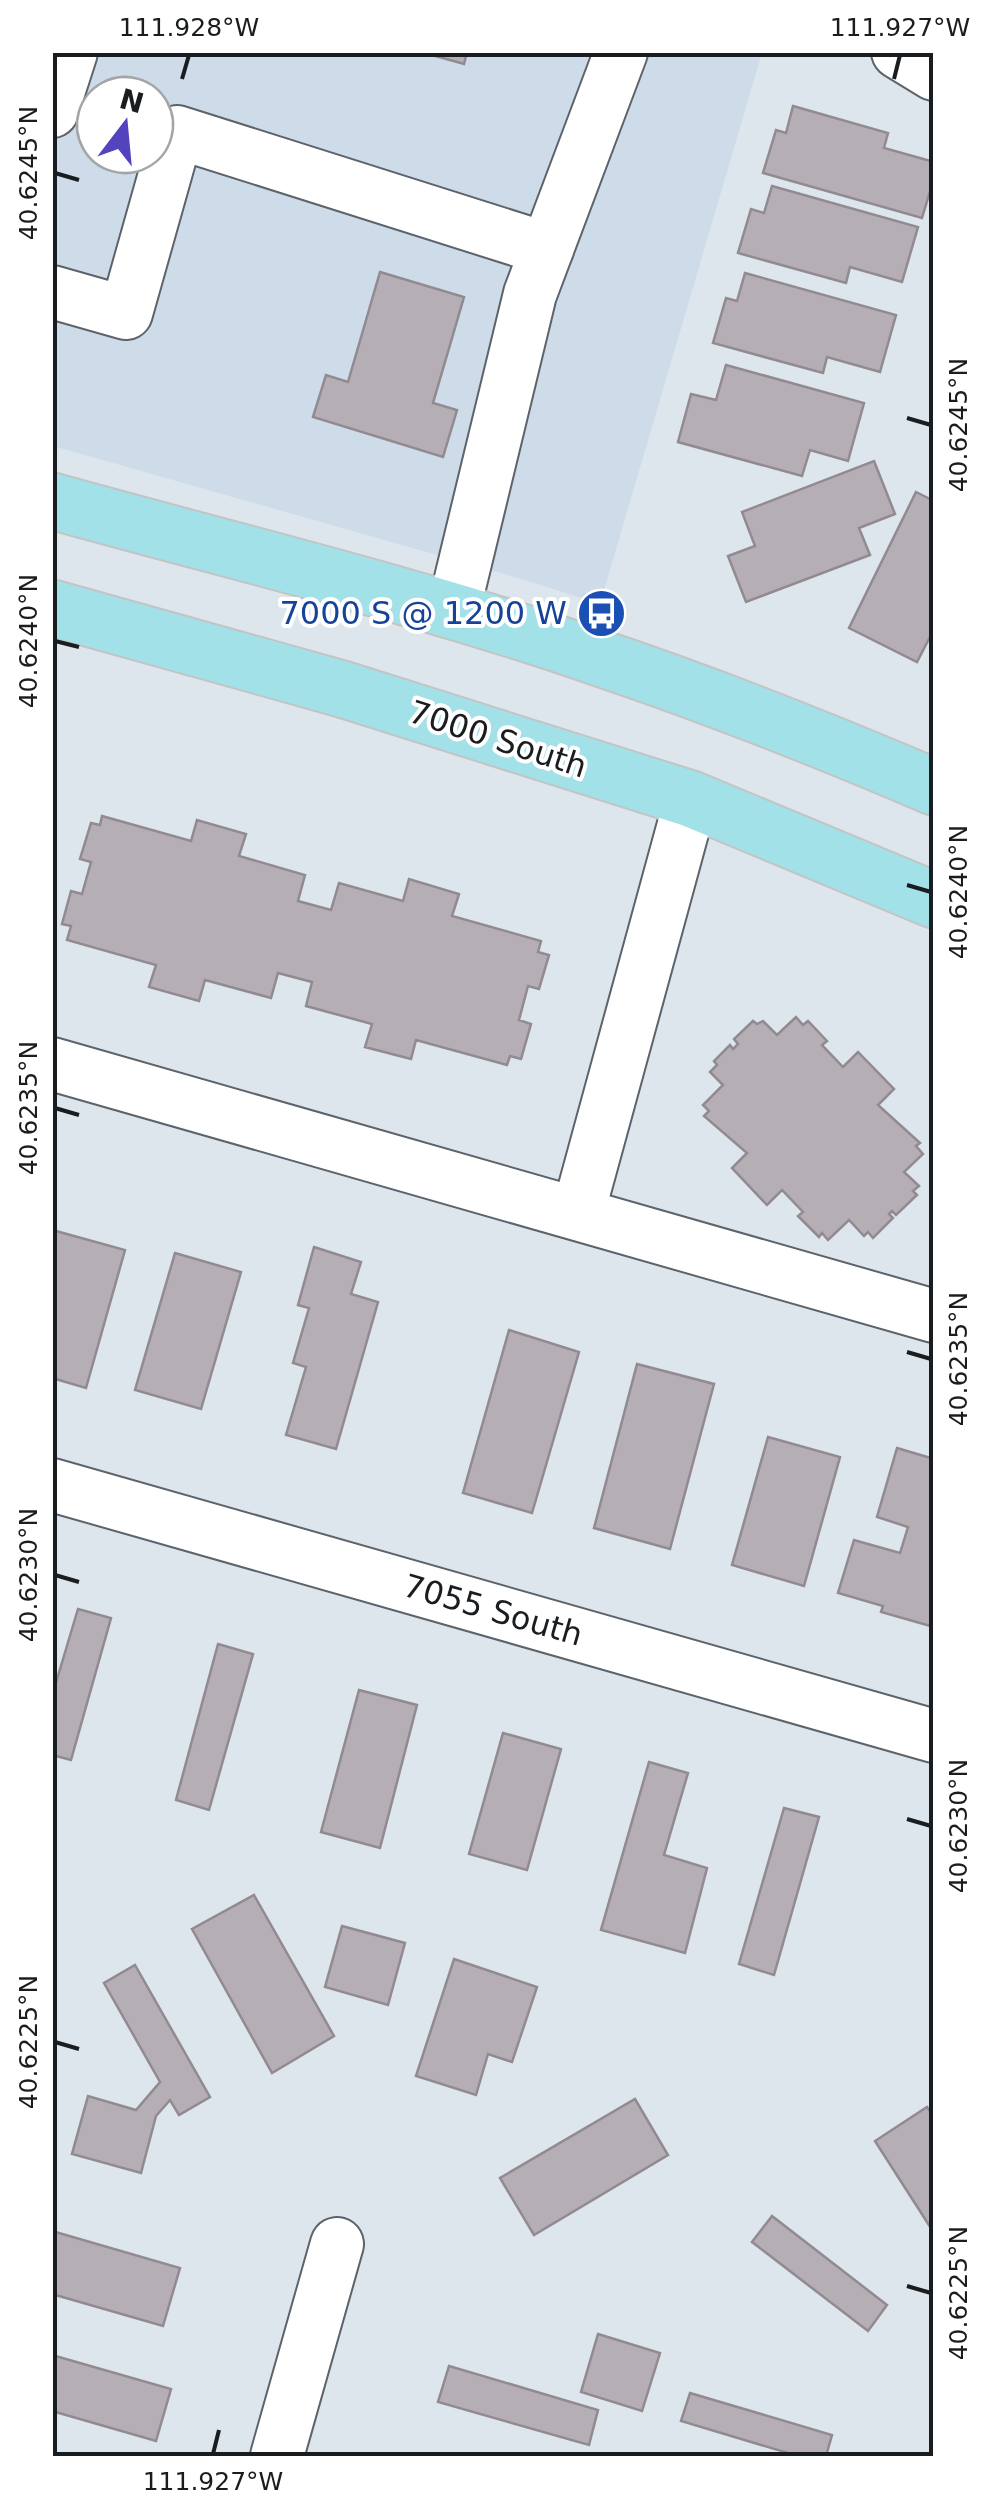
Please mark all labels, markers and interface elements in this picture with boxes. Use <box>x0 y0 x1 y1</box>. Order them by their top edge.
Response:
text: 111.928°W <box>119 13 259 42</box>
text: 111.927°W <box>830 13 970 42</box>
north arrow <box>75 75 175 175</box>
text: N <box>116 82 148 121</box>
text: 40.6245°N <box>14 106 43 240</box>
text: 40.6245°N <box>944 358 973 492</box>
text: 40.6240°N <box>14 574 43 708</box>
bus stop icon: 7000 S @ 1200 W <box>576 587 628 639</box>
place label: 7000 S @ 1200 W <box>279 594 567 632</box>
street label: 7000 South <box>404 692 592 786</box>
text: 40.6240°N <box>944 825 973 959</box>
text: 40.6235°N <box>14 1041 43 1175</box>
text: 40.6235°N <box>944 1292 973 1426</box>
text: 40.6230°N <box>14 1508 43 1642</box>
street label: 7055 South <box>399 1566 587 1654</box>
text: 40.6230°N <box>944 1759 973 1893</box>
text: 40.6225°N <box>14 1975 43 2109</box>
text: 40.6225°N <box>944 2226 973 2360</box>
text: 111.927°W <box>143 2467 283 2496</box>

